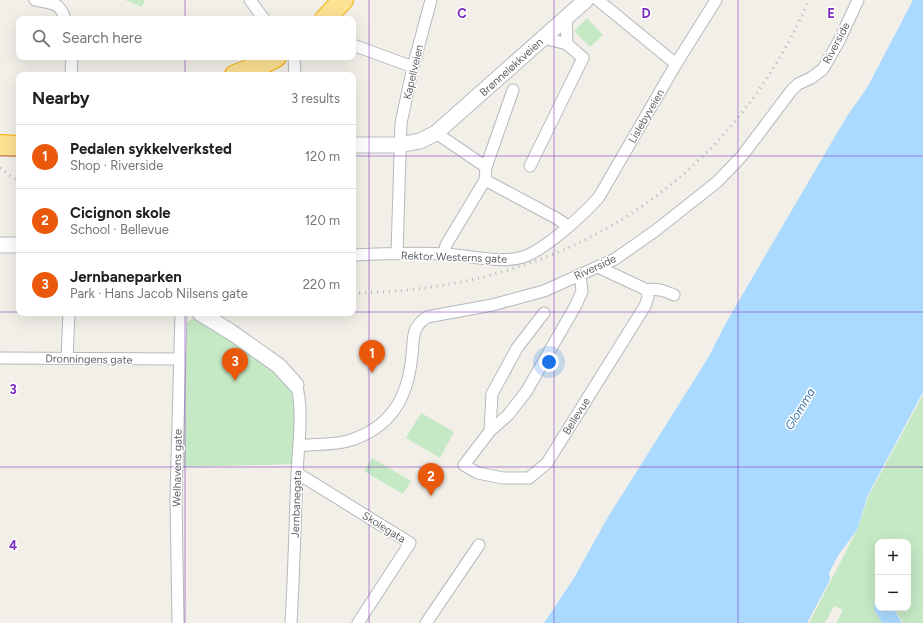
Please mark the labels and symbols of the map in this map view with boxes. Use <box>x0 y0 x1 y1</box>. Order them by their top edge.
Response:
text: C <box>457 6 467 21</box>
text: D <box>641 6 651 21</box>
text: E <box>827 6 835 21</box>
street label: Riverside <box>820 20 853 66</box>
street label: Brønneløkkveien <box>477 35 546 99</box>
street label: Kapellveien <box>401 43 426 101</box>
street label: Lislebyveien <box>626 87 667 146</box>
street label: Rektor Westerns gate <box>401 249 507 266</box>
street label: Riverside <box>572 252 618 283</box>
pin: 1 <box>359 340 385 373</box>
pin: 3 <box>222 348 248 381</box>
street label: Dronningens gate <box>45 352 133 367</box>
your location <box>539 352 559 372</box>
text: 3 <box>9 382 17 397</box>
water label: Glomma <box>782 386 818 432</box>
street label: Bellevue <box>560 395 593 437</box>
street label: Welhavens gate <box>170 429 185 507</box>
pin: 2 <box>418 463 444 496</box>
street label: Jernbanegata <box>289 470 304 538</box>
street label: Skolegata <box>360 509 408 546</box>
text: 4 <box>9 538 17 553</box>

